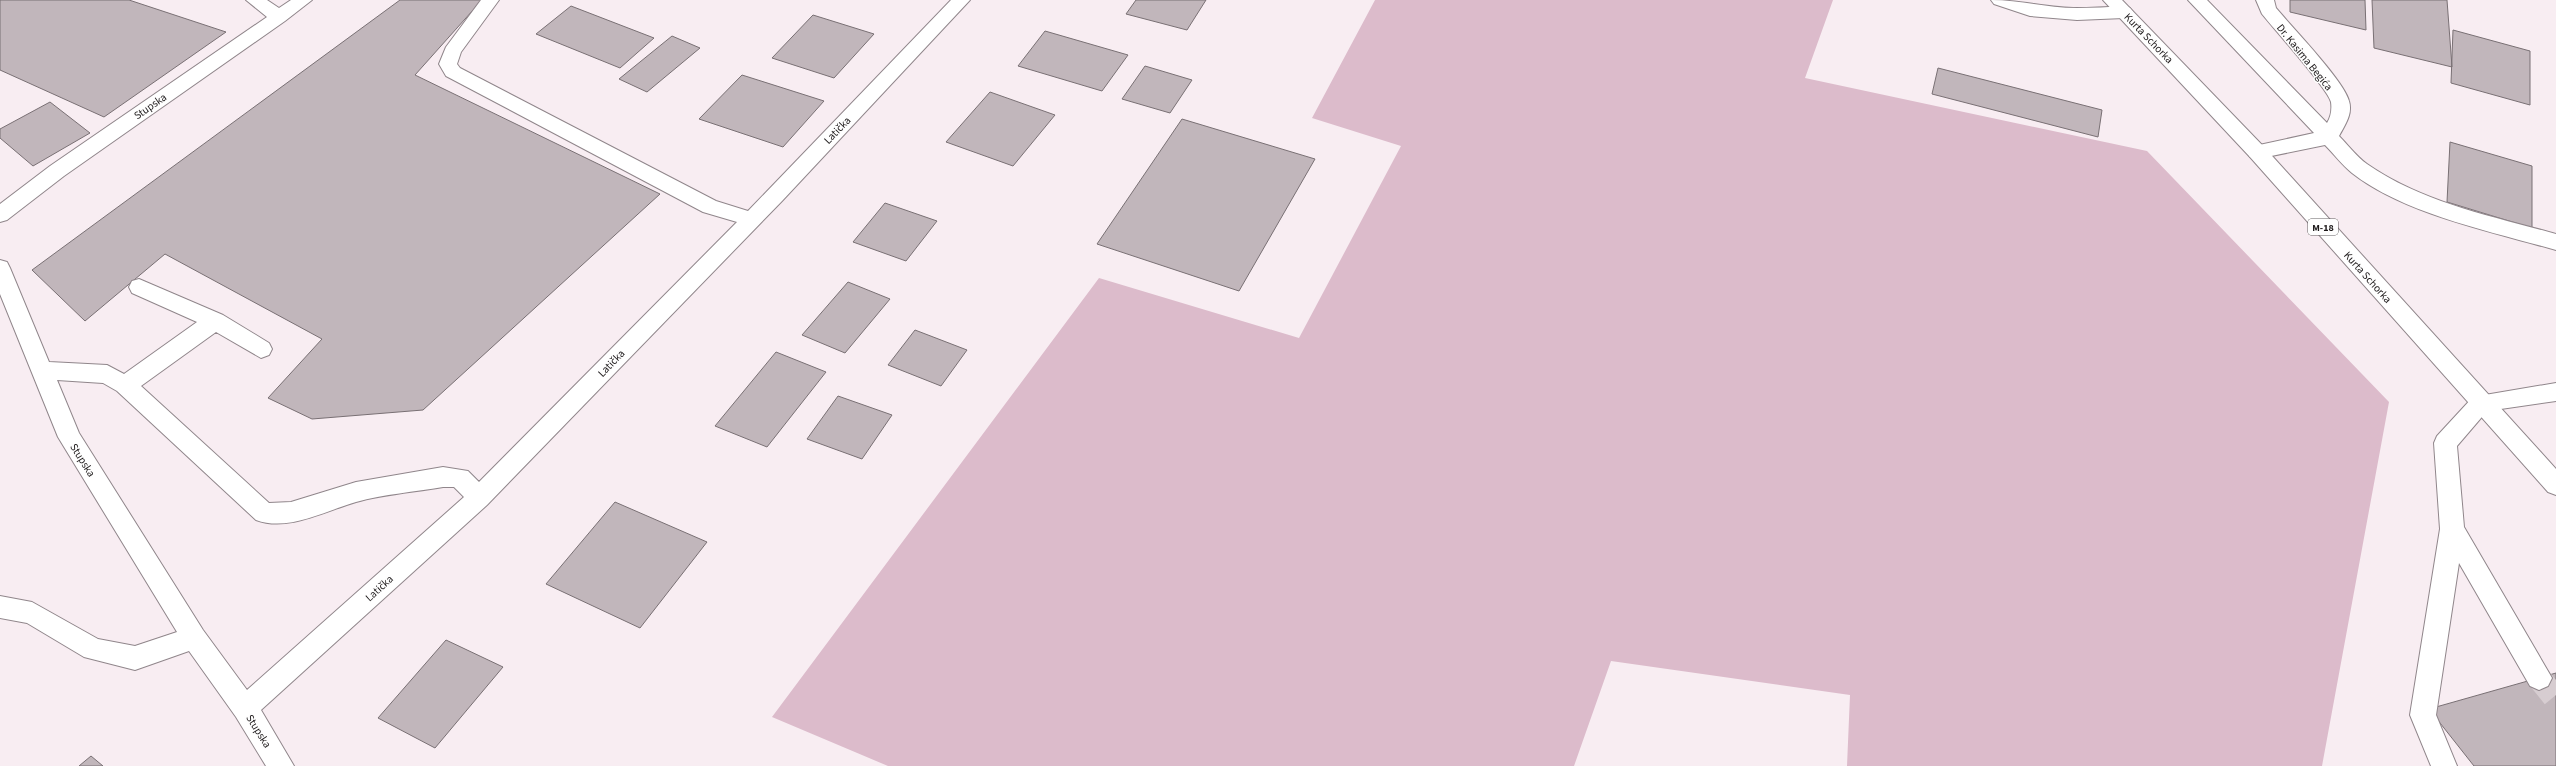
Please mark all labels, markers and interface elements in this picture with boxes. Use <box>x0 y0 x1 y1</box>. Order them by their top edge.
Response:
street label: Kurta Schorka <box>2121 10 2177 67</box>
street label: Dr. Kasima Begića <box>2273 21 2336 94</box>
street label: Stupska <box>131 90 170 123</box>
street label: Latička <box>820 113 854 147</box>
road number: M-18 <box>2308 219 2338 235</box>
street label: Kurta Schorka <box>2340 248 2395 306</box>
street label: Latička <box>594 346 628 380</box>
street label: Stupska <box>66 441 99 480</box>
street label: Latička <box>362 572 397 605</box>
street label: Stupska <box>242 712 275 751</box>

